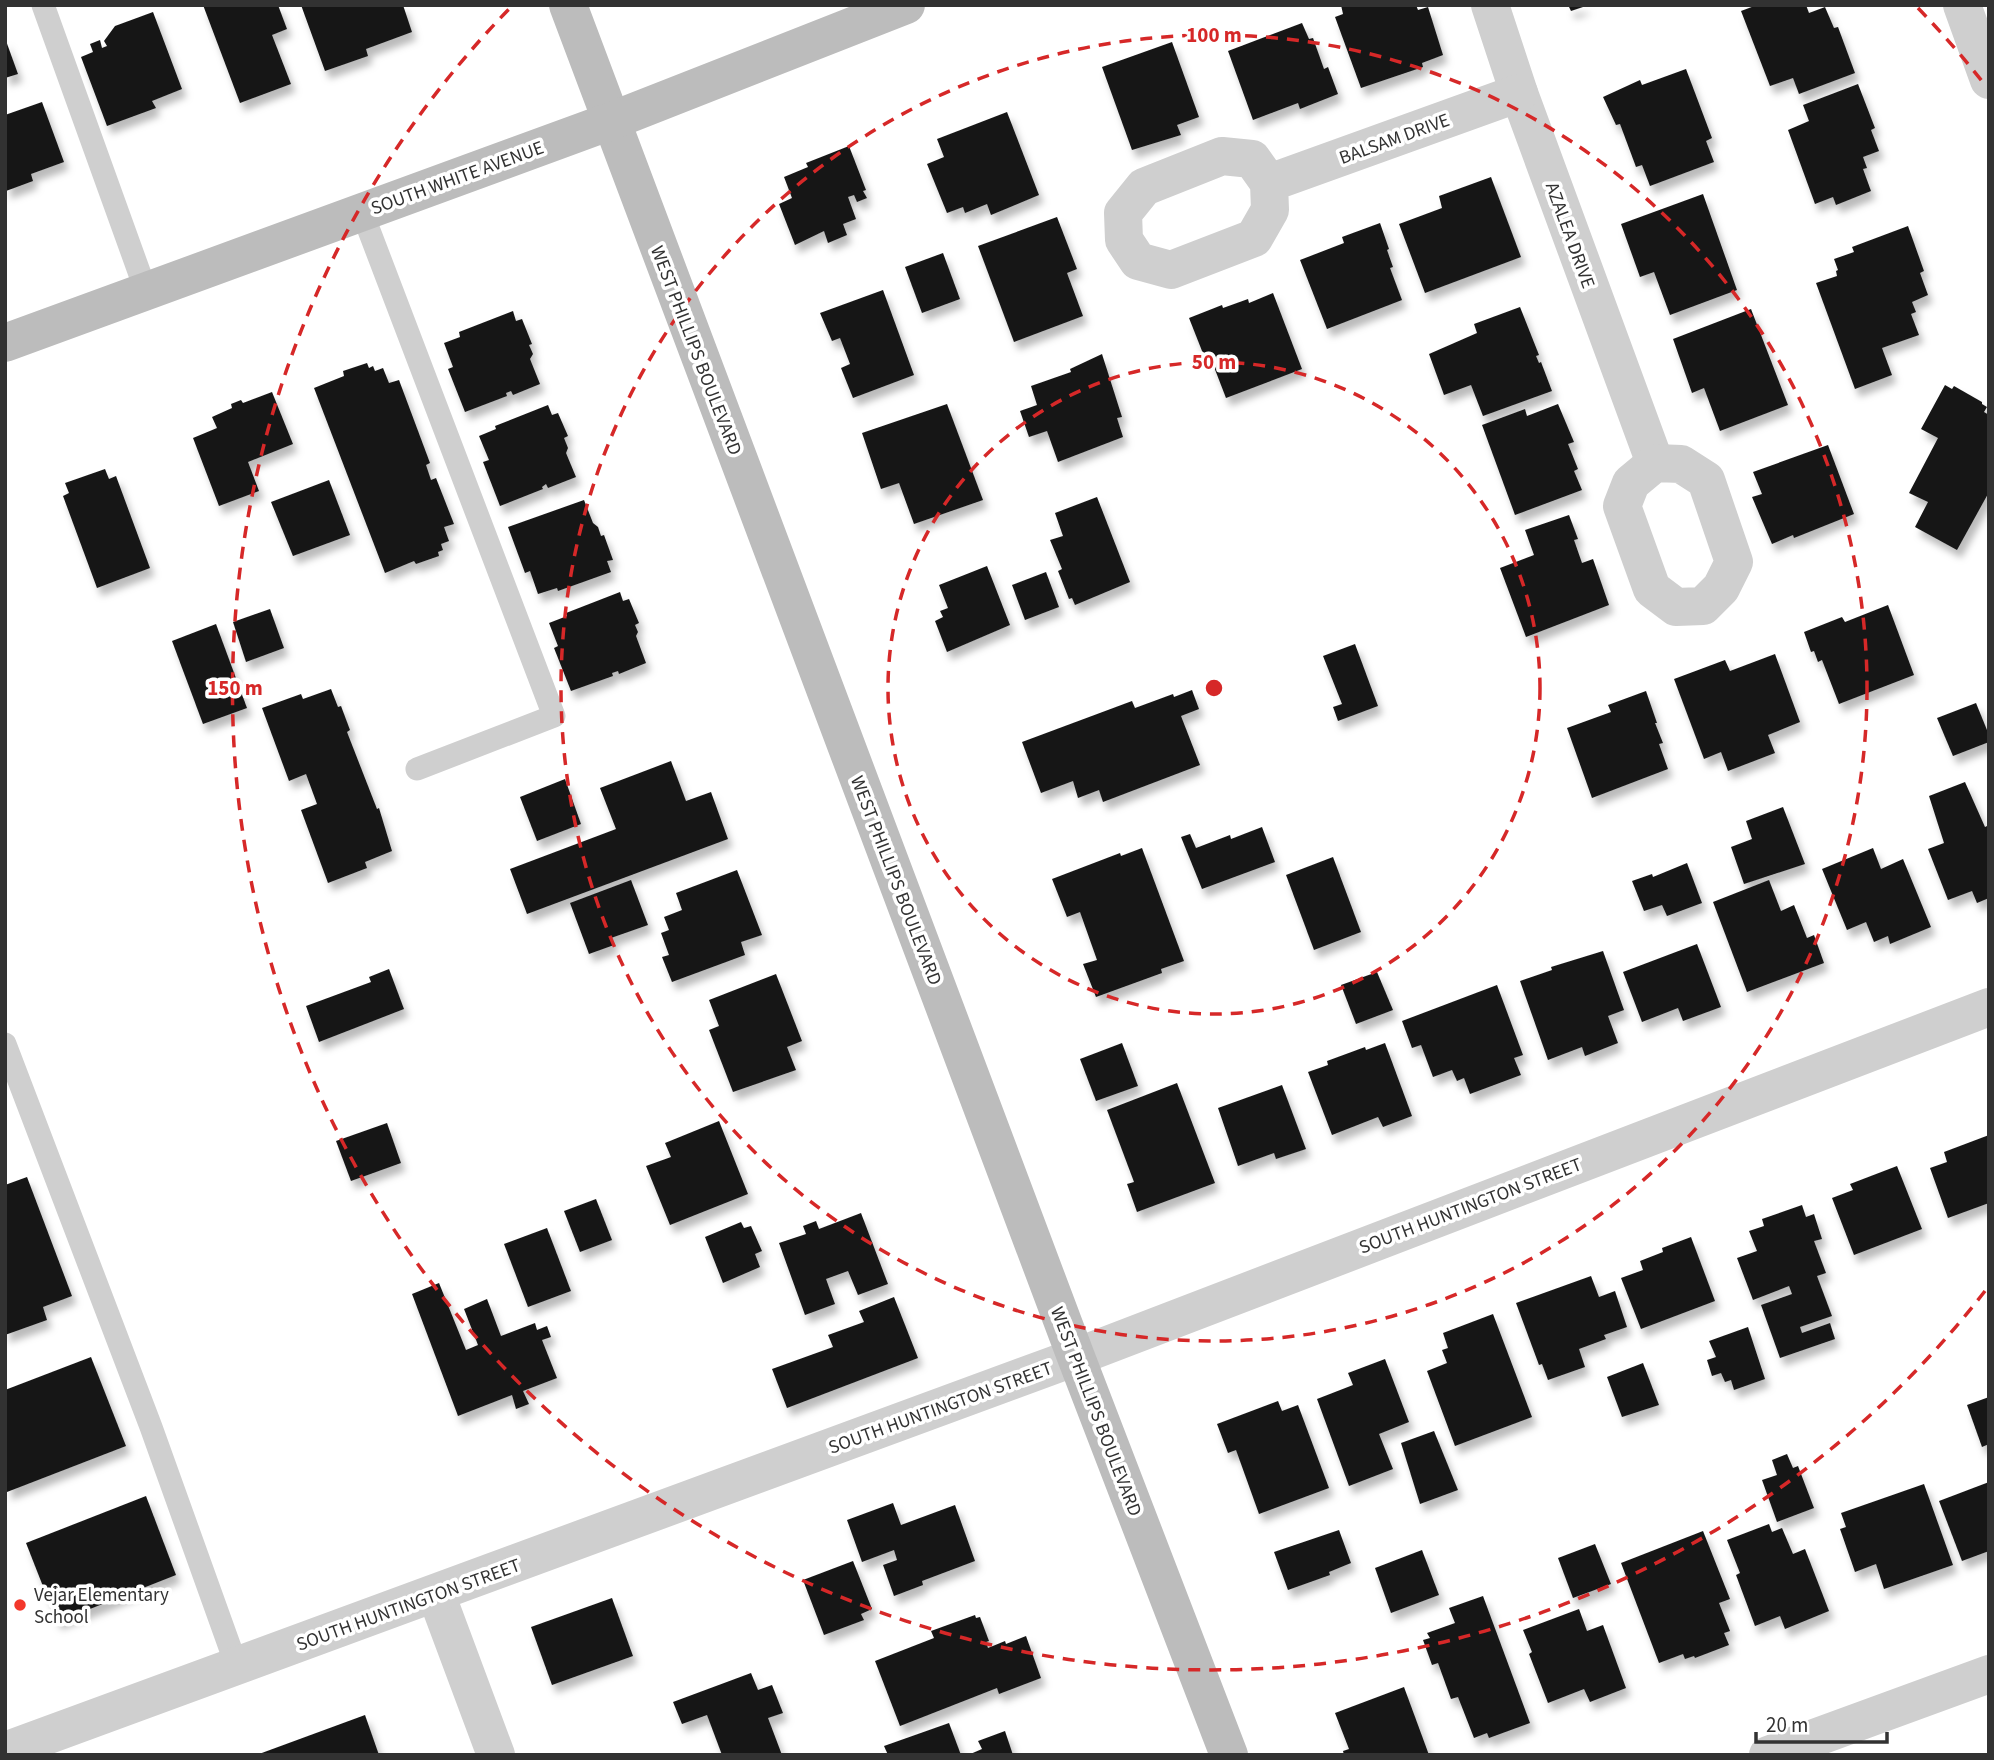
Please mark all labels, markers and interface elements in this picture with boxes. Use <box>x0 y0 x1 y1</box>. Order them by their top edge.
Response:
text: 100 m <box>1186 20 1242 50</box>
street label: BALSAM DRIVE <box>1336 107 1453 172</box>
street label: SOUTH WHITE AVENUE <box>367 135 548 222</box>
street label: AZALEA DRIVE <box>1538 179 1601 292</box>
street label: WEST PHILLIPS BOULEVARD <box>643 242 748 459</box>
text: 50 m <box>1192 347 1236 377</box>
text: 150 m <box>207 673 263 703</box>
centre of rings <box>1202 676 1226 700</box>
street label: WEST PHILLIPS BOULEVARD <box>843 772 948 989</box>
street label: SOUTH HUNTINGTON STREET <box>1355 1151 1586 1261</box>
street label: WEST PHILLIPS BOULEVARD <box>1043 1303 1148 1520</box>
street label: SOUTH HUNTINGTON STREET <box>825 1355 1056 1462</box>
street label: SOUTH HUNTINGTON STREET <box>293 1552 524 1659</box>
place label: Vejar Elementary School <box>34 1582 169 1631</box>
marker: Vejar Elementary School <box>12 1597 28 1613</box>
scale bar <box>1756 1700 1887 1744</box>
text: 20 m <box>1766 1710 1808 1740</box>

